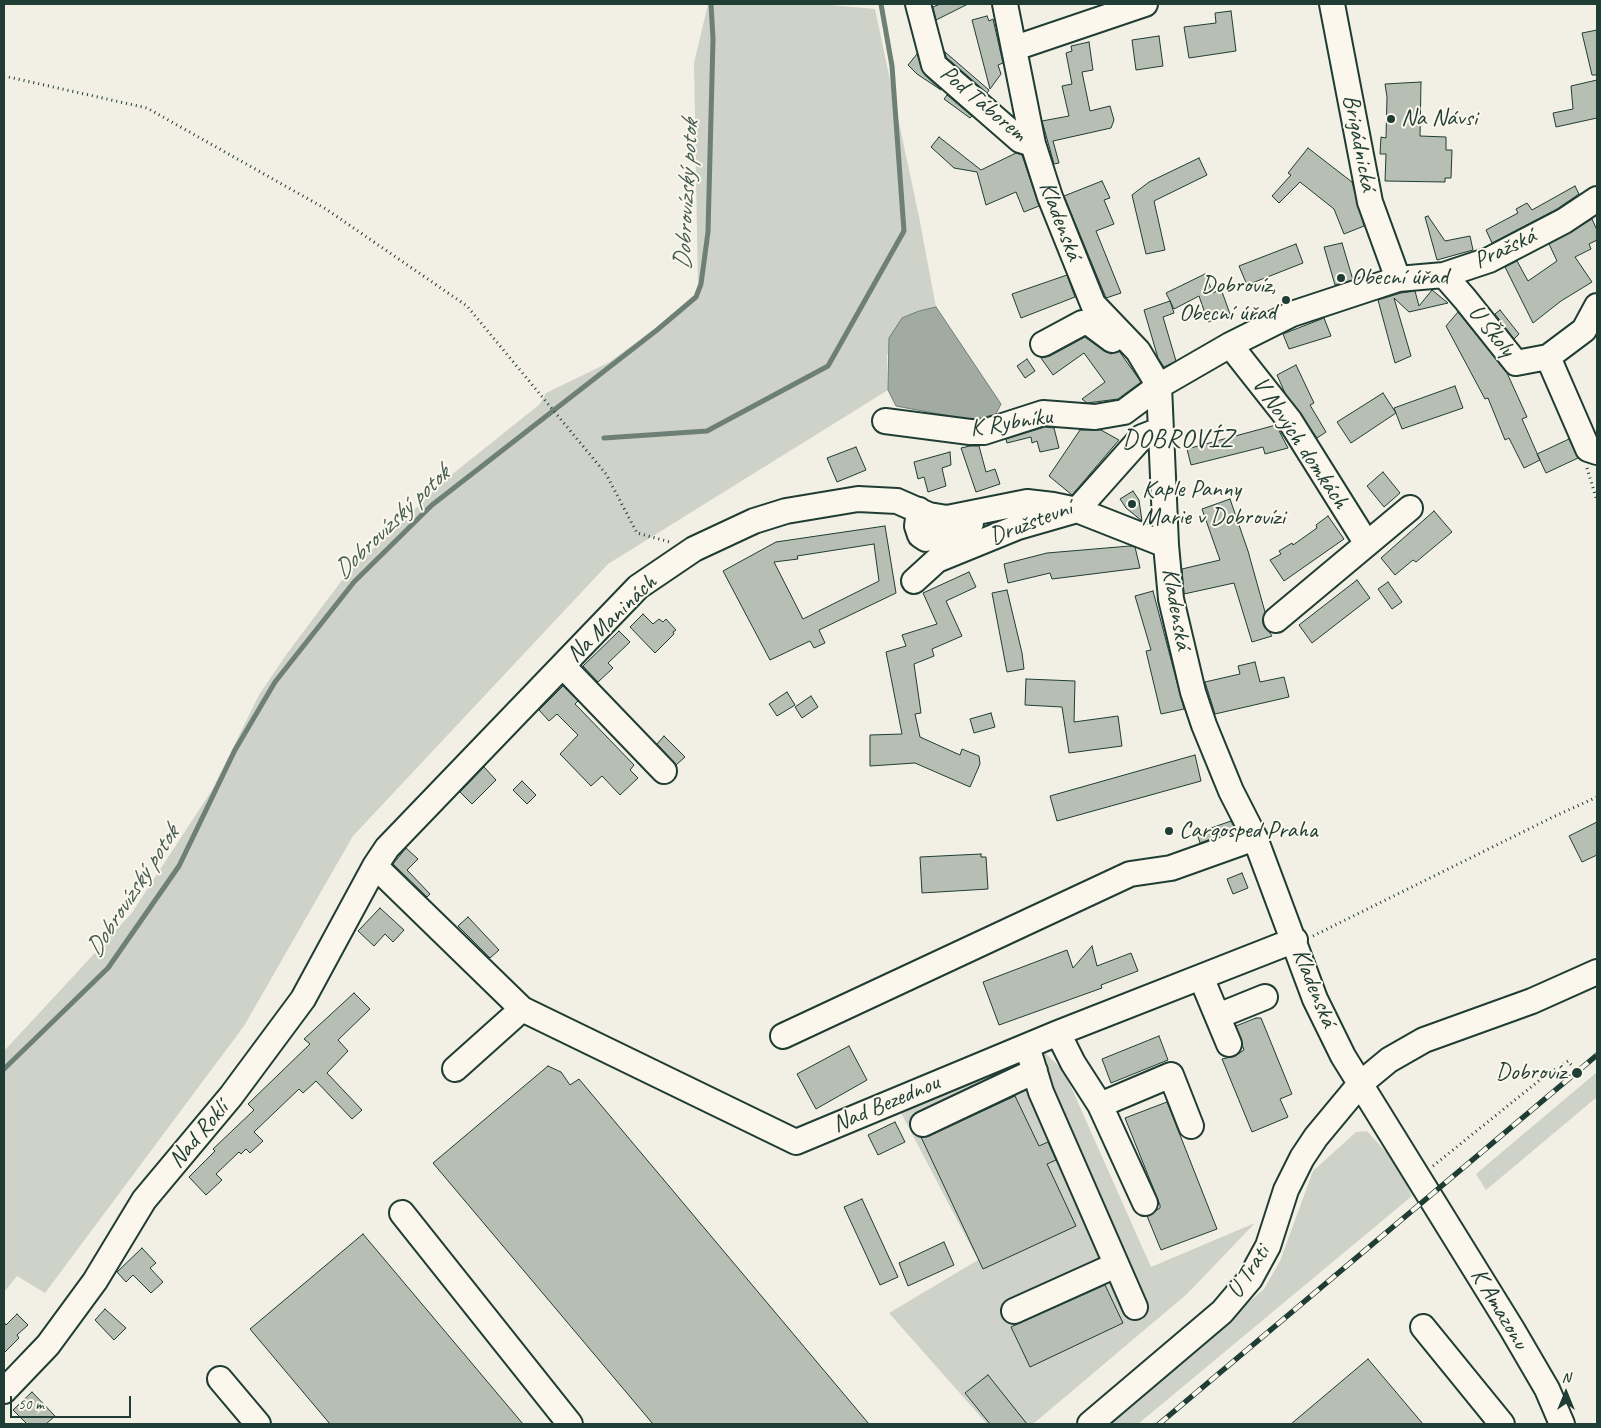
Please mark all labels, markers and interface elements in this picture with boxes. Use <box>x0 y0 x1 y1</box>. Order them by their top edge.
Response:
street label: Pod Táborem <box>934 59 1032 149</box>
street label: Brigádnická <box>1336 92 1382 194</box>
place label: Na Návsi <box>1401 105 1477 133</box>
marker: Na Návsi <box>1385 113 1397 125</box>
water label: Dobrovízský potok <box>668 119 706 271</box>
street label: Kladenská <box>1032 177 1088 265</box>
street label: Pražská <box>1469 222 1541 276</box>
place label: Obecní úřad <box>1351 264 1448 292</box>
place label: Dobrovíz, Obecní úřad <box>1179 272 1276 328</box>
marker: Obecní úřad <box>1335 272 1347 284</box>
marker: Dobrovíz, Obecní úřad <box>1280 294 1292 306</box>
street label: U Školy <box>1461 299 1521 363</box>
street label: V Nových domkách <box>1245 371 1355 515</box>
street label: K Rybníku <box>968 402 1054 444</box>
district label: DOBROVÍZ <box>1122 424 1234 456</box>
water label: Dobrovízský potok <box>328 460 456 586</box>
place label: Kaple Panny Marie v Dobrovízi <box>1142 476 1285 532</box>
street label: Družstevní <box>986 494 1076 552</box>
marker: Kaple Panny Marie v Dobrovízi <box>1126 498 1138 510</box>
street label: Kladenská <box>1155 566 1197 652</box>
street label: Na Maninách <box>561 569 663 669</box>
place label: Cargosped Praha <box>1179 817 1317 845</box>
water label: Dobrovízský potok <box>80 821 186 963</box>
marker: Cargosped Praha <box>1163 825 1175 837</box>
street label: Kladenská <box>1285 944 1343 1032</box>
place label: Dobrovíz <box>1496 1059 1566 1087</box>
marker: Dobrovíz <box>1570 1066 1584 1080</box>
street label: Nad Bezednou <box>828 1069 944 1139</box>
street label: Nad Roklí <box>163 1096 235 1174</box>
street label: U Trati <box>1221 1240 1277 1304</box>
street label: K Amazonu <box>1464 1263 1534 1355</box>
north arrow <box>1541 1368 1591 1418</box>
text: N <box>1562 1369 1570 1386</box>
scale bar <box>12 1386 134 1418</box>
text: 50 m <box>18 1395 44 1414</box>

